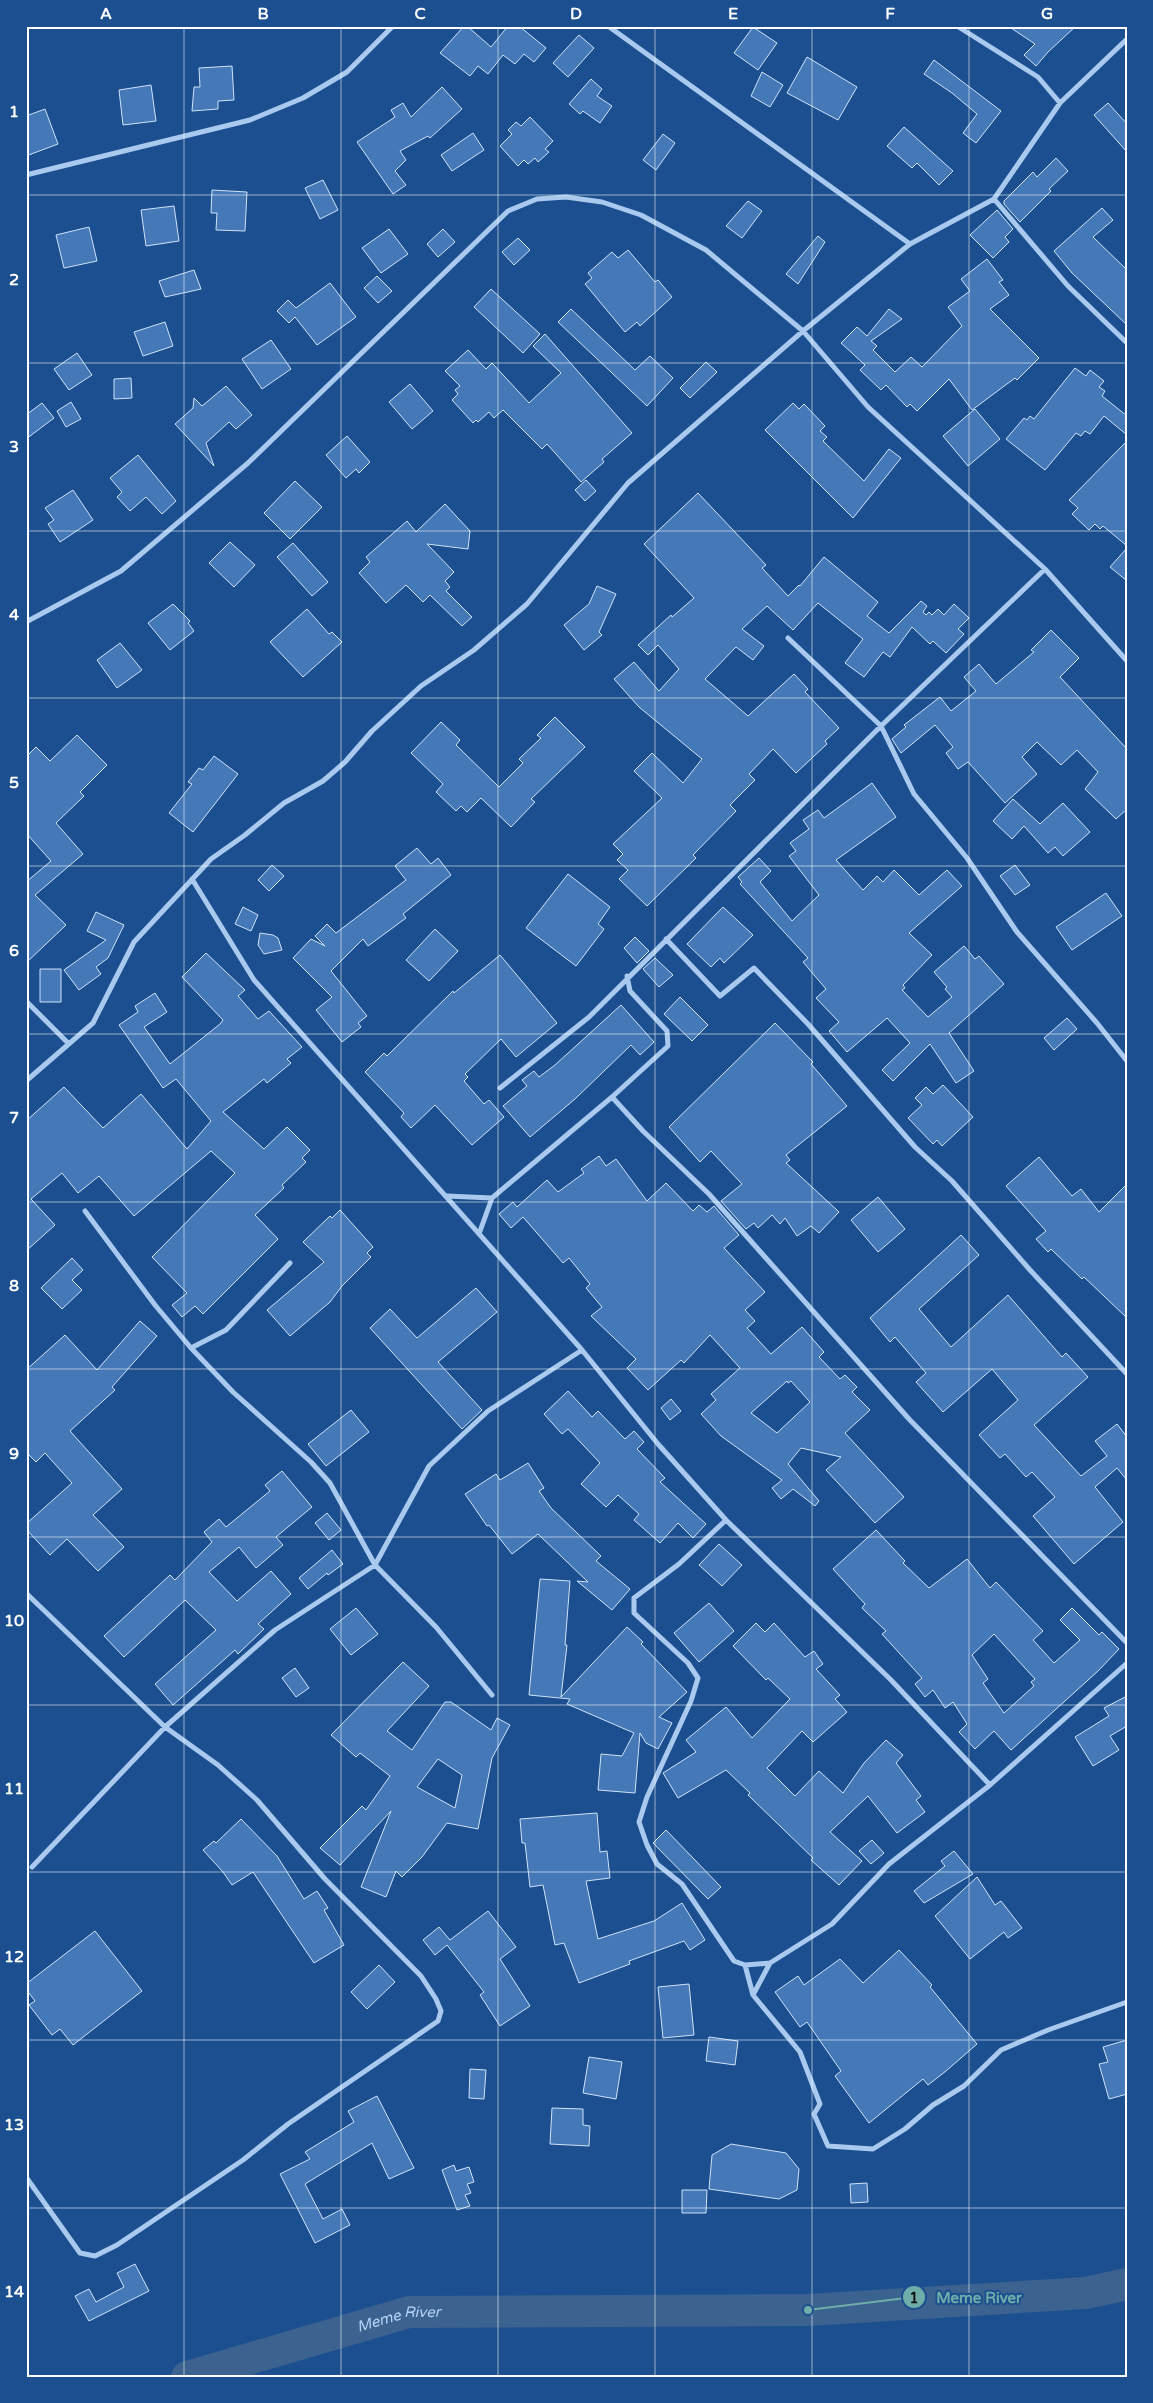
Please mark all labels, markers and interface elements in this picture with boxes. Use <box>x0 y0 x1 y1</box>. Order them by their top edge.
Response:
text: A <box>100 4 112 24</box>
text: B <box>257 4 269 24</box>
text: C <box>414 4 426 24</box>
text: D <box>570 4 582 24</box>
text: E <box>728 4 738 24</box>
text: F <box>885 4 895 24</box>
text: G <box>1041 4 1053 24</box>
text: 1 <box>9 102 19 122</box>
text: 2 <box>9 270 19 290</box>
text: 3 <box>9 437 19 457</box>
text: 4 <box>9 605 19 625</box>
text: 5 <box>9 773 19 793</box>
text: 6 <box>9 941 19 961</box>
text: 7 <box>9 1108 19 1128</box>
text: 8 <box>9 1276 19 1296</box>
text: 9 <box>9 1444 19 1464</box>
text: 10 <box>4 1611 24 1631</box>
text: 11 <box>4 1779 24 1799</box>
text: 12 <box>4 1947 24 1967</box>
text: 13 <box>4 2115 24 2135</box>
text: 14 <box>4 2282 24 2302</box>
callout: Meme River <box>902 2282 1032 2312</box>
text: 1 <box>909 2289 919 2307</box>
text: Meme River <box>936 2289 1022 2307</box>
water label: Meme River <box>355 2303 443 2336</box>

